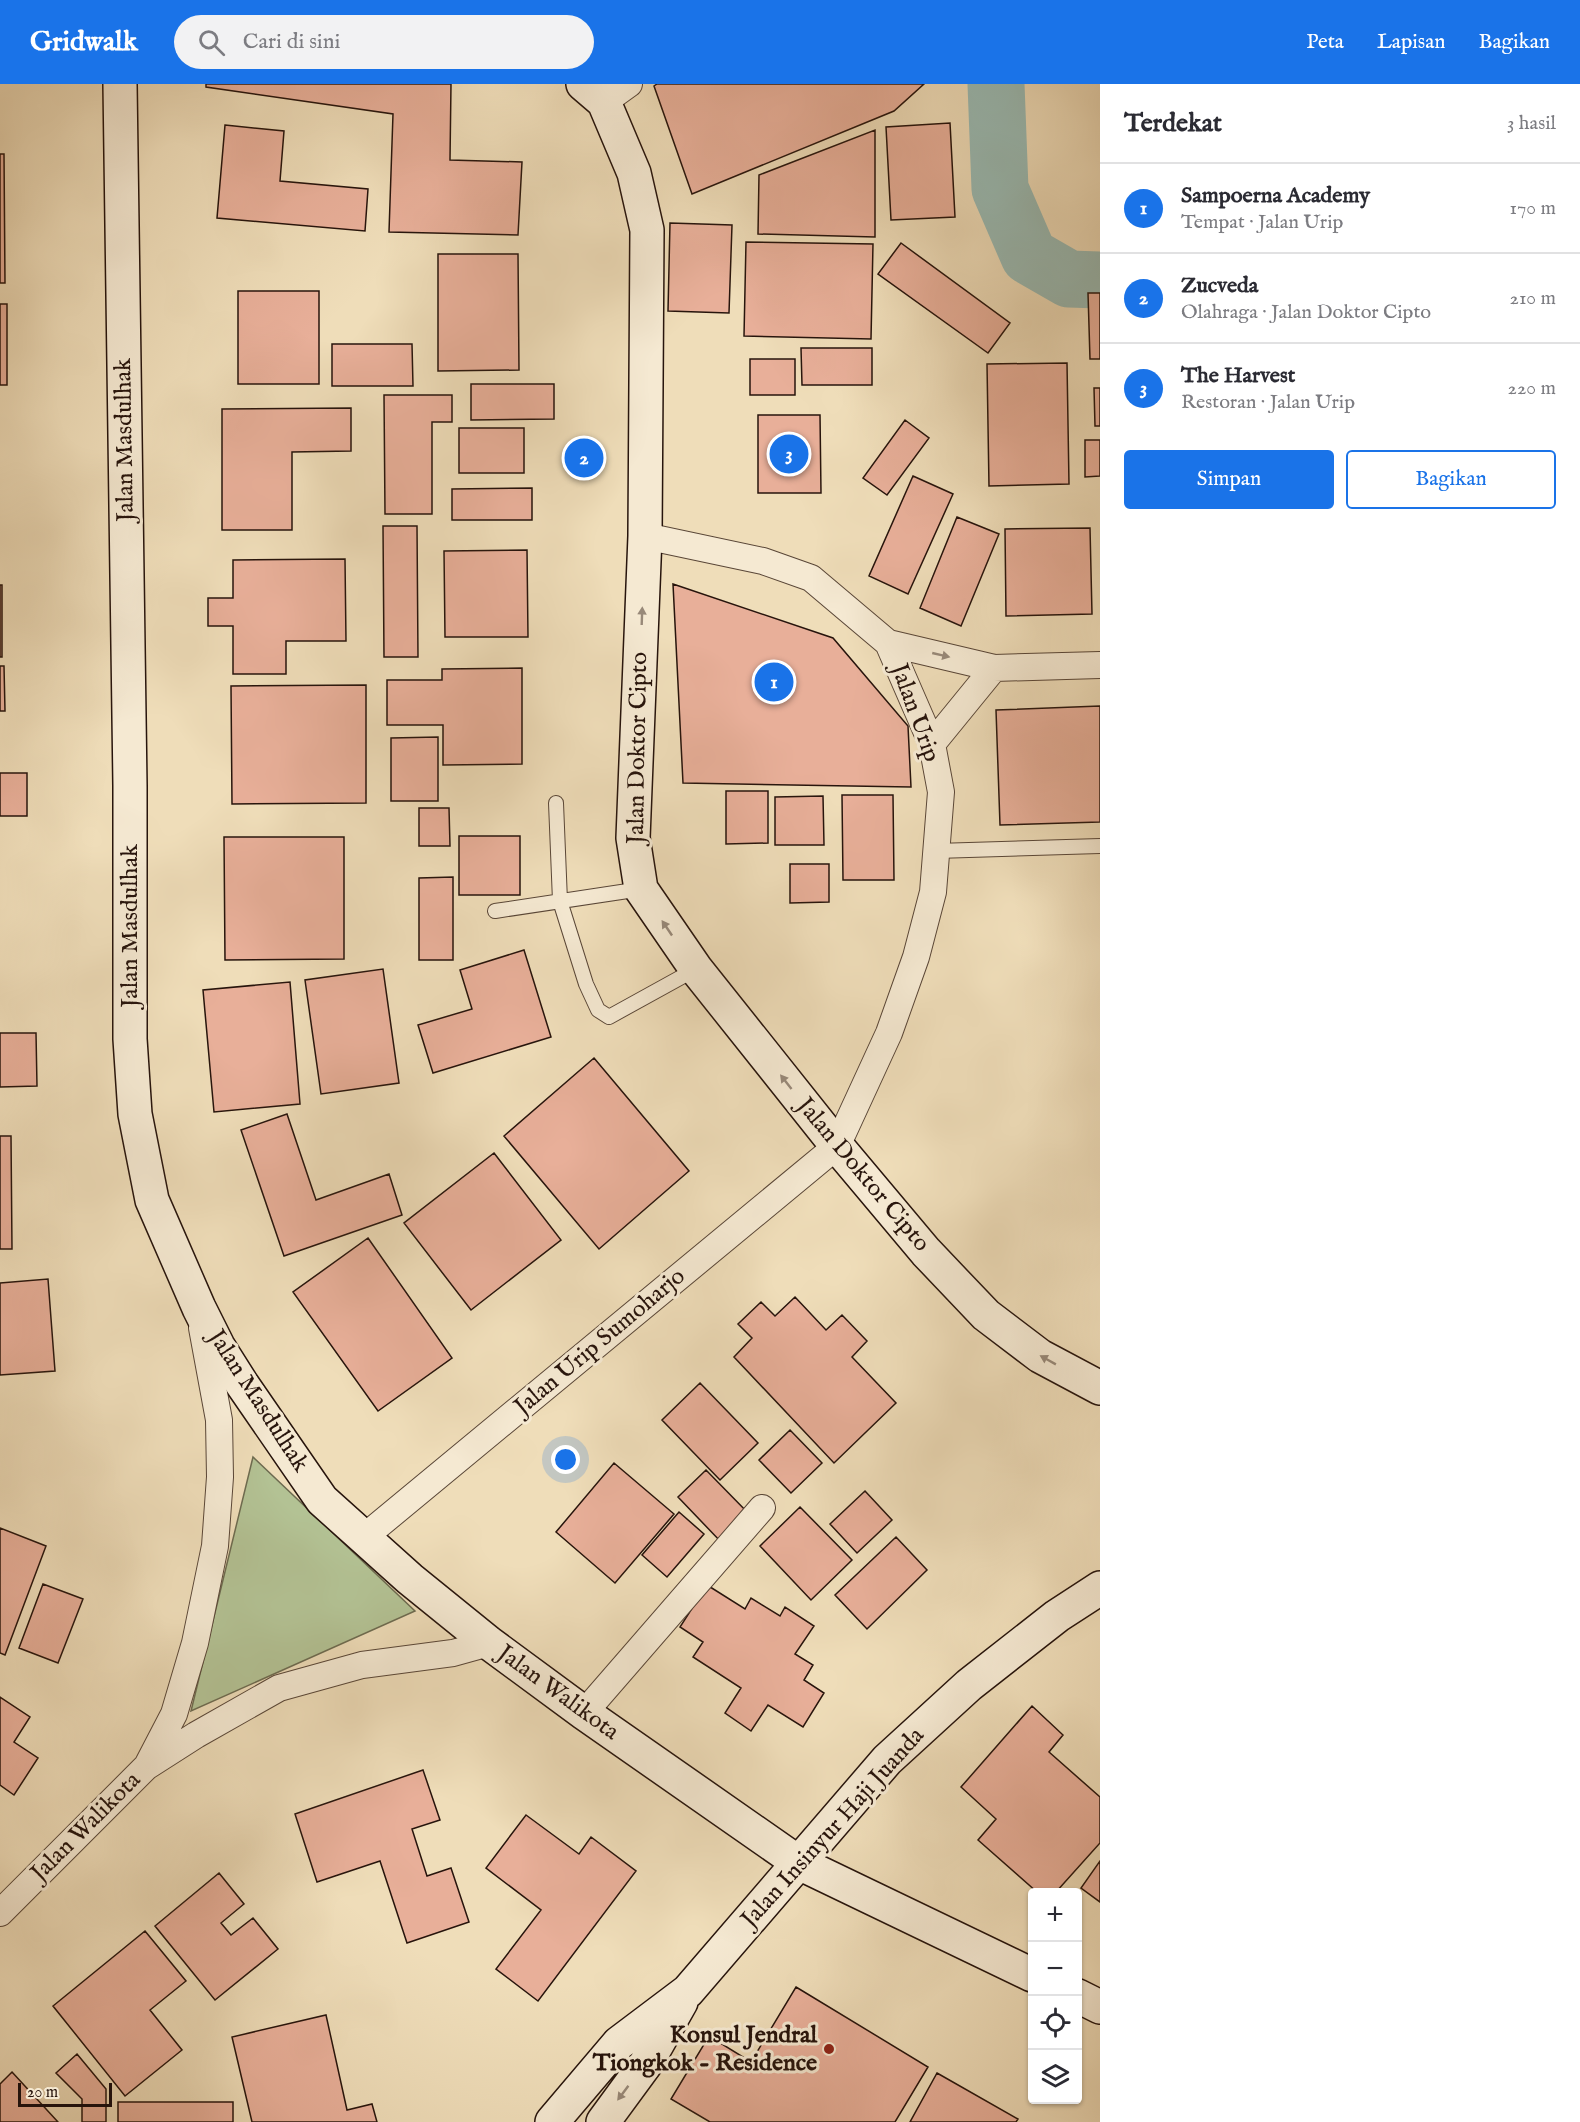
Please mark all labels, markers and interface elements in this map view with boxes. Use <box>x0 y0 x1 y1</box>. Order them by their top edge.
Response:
search box <box>174 15 594 69</box>
text: Gridwalk <box>30 25 138 60</box>
icon: search <box>195 26 228 59</box>
text: Cari di sini <box>243 28 340 56</box>
text: Peta <box>1306 29 1344 56</box>
text: Lapisan <box>1377 29 1446 56</box>
text: Bagikan <box>1479 29 1550 56</box>
text: Terdekat <box>1124 107 1222 140</box>
text: 3 hasil <box>1507 111 1556 136</box>
text: Sampoerna Academy <box>1181 182 1370 210</box>
text: 1 <box>1140 196 1147 221</box>
text: 170 m <box>1510 196 1556 221</box>
text: Tempat · Jalan Urip <box>1181 210 1343 235</box>
text: Zucveda <box>1181 272 1258 300</box>
text: 2 <box>1139 286 1148 311</box>
text: 210 m <box>1510 286 1556 311</box>
text: Olahraga · Jalan Doktor Cipto <box>1181 300 1431 325</box>
street label: Jalan Masdulhak <box>108 358 142 525</box>
text: The Harvest <box>1181 362 1295 390</box>
text: 3 <box>1140 376 1147 401</box>
text: 220 m <box>1508 376 1556 401</box>
text: Restoran · Jalan Urip <box>1181 390 1355 415</box>
pin: 3 <box>770 432 808 476</box>
pin: 2 <box>564 436 604 481</box>
button: Simpan <box>1124 450 1334 509</box>
button: Bagikan <box>1346 450 1556 509</box>
one-way arrow <box>637 606 646 625</box>
one-way arrow <box>932 651 951 661</box>
street label: Jalan Doktor Cipto <box>621 652 655 847</box>
street label: Jalan Urip <box>882 657 947 766</box>
pin: 1 <box>754 660 794 704</box>
street label: Jalan Masdulhak <box>115 844 146 1011</box>
one-way arrow <box>662 920 673 936</box>
one-way arrow <box>781 1075 793 1090</box>
street label: Jalan Doktor Cipto <box>787 1089 937 1259</box>
street label: Jalan Urip Sumoharjo <box>506 1261 692 1425</box>
street label: Jalan Masdulhak <box>199 1321 316 1478</box>
one-way arrow <box>1040 1355 1057 1365</box>
your location <box>551 1445 580 1474</box>
street label: Jalan Walikota <box>488 1637 626 1748</box>
street label: Jalan Insinyur Haji Juanda <box>733 1721 932 1937</box>
street label: Jalan Walikota <box>22 1765 148 1891</box>
map controls <box>1028 1888 1082 2104</box>
button: + <box>1028 1888 1082 1942</box>
button: − <box>1028 1942 1082 1996</box>
button: locate <box>1028 1996 1082 2050</box>
place label: Konsul Jendral Tiongkok - Residence <box>592 2020 817 2079</box>
marker: Konsul Jendral Tiongkok - Residence <box>822 2042 836 2056</box>
button: layers <box>1028 2050 1082 2104</box>
scale bar <box>18 2080 112 2108</box>
text: 20 m <box>27 2083 58 2103</box>
one-way arrow <box>618 2086 630 2101</box>

